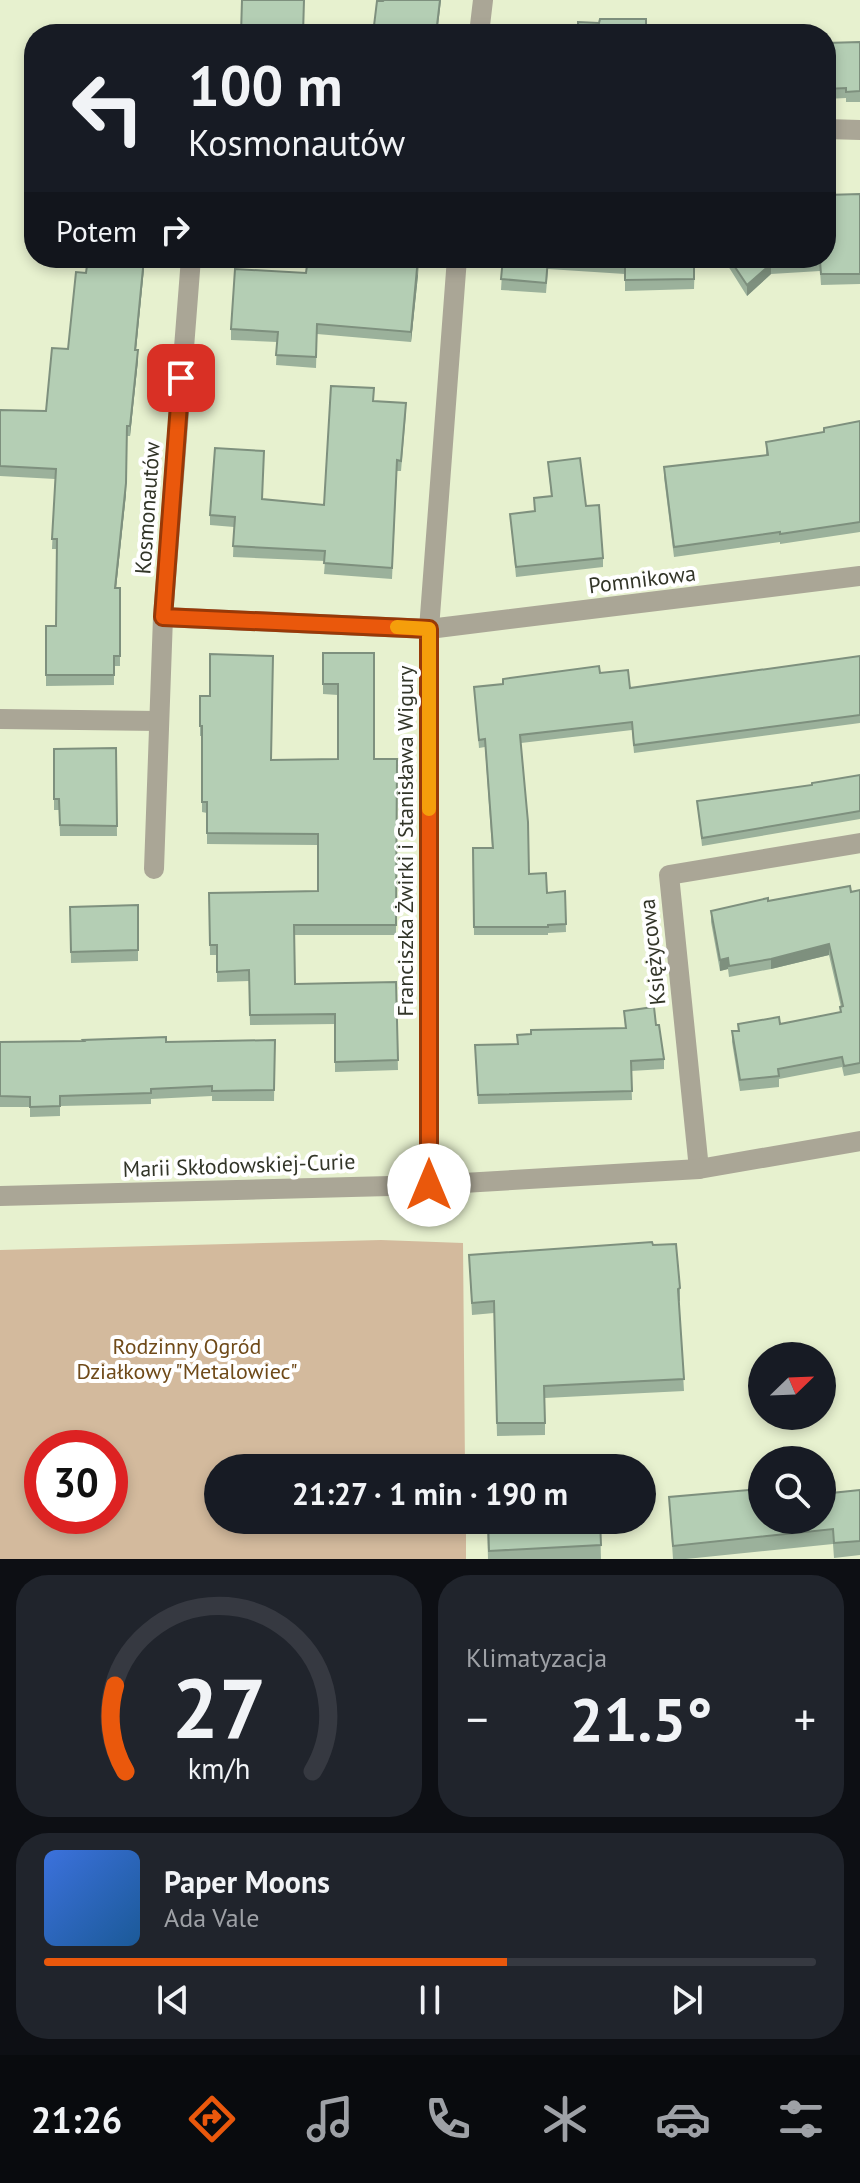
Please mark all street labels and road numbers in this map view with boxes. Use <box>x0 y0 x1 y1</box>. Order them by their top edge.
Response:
street label: Kosmonautów <box>128 441 166 575</box>
street label: Pomnikowa <box>587 559 697 599</box>
street label: Franciszka Żwirki i Stanisława Wigury <box>391 665 419 1017</box>
street label: Księżycowa <box>633 898 671 1006</box>
street label: Marii Skłodowskiej-Curie <box>122 1147 356 1183</box>

